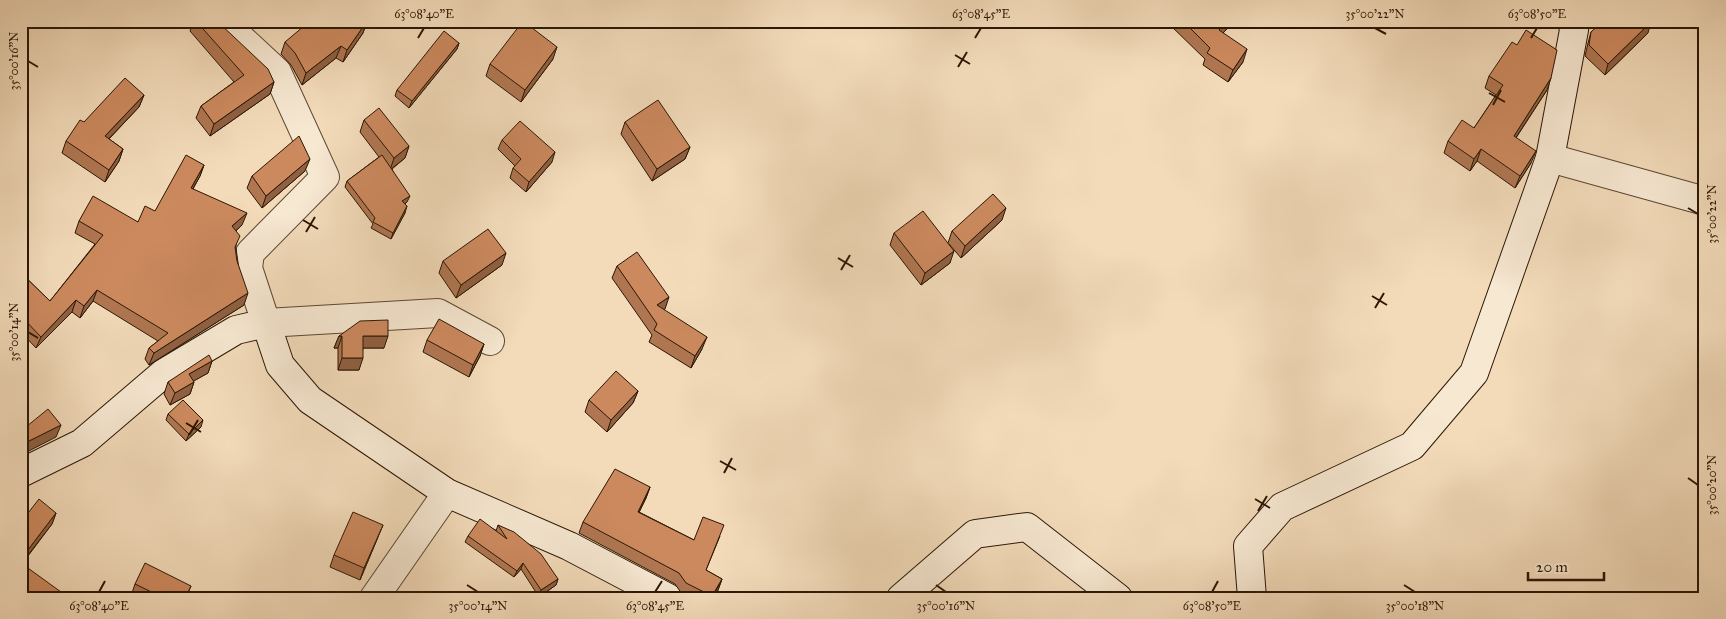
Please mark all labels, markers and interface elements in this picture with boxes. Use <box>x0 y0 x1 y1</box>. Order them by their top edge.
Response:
text: 63°08'40"E <box>394 7 454 21</box>
text: 63°08'45"E <box>952 7 1010 21</box>
text: 35°00'22"N <box>1345 7 1405 21</box>
text: 63°08'50"E <box>1508 7 1567 21</box>
text: 35°00'16"N <box>7 32 21 90</box>
text: 35°00'22"N <box>1705 184 1719 244</box>
text: 35°00'14"N <box>7 303 21 361</box>
text: 35°00'20"N <box>1705 455 1719 515</box>
scale bar <box>1528 549 1605 581</box>
text: 20 m <box>1536 558 1568 576</box>
text: 63°08'40"E <box>69 599 129 613</box>
text: 35°00'14"N <box>449 599 507 613</box>
text: 63°08'45"E <box>626 599 684 613</box>
text: 35°00'16"N <box>917 599 975 613</box>
text: 63°08'50"E <box>1183 599 1242 613</box>
text: 35°00'18"N <box>1386 599 1444 613</box>

